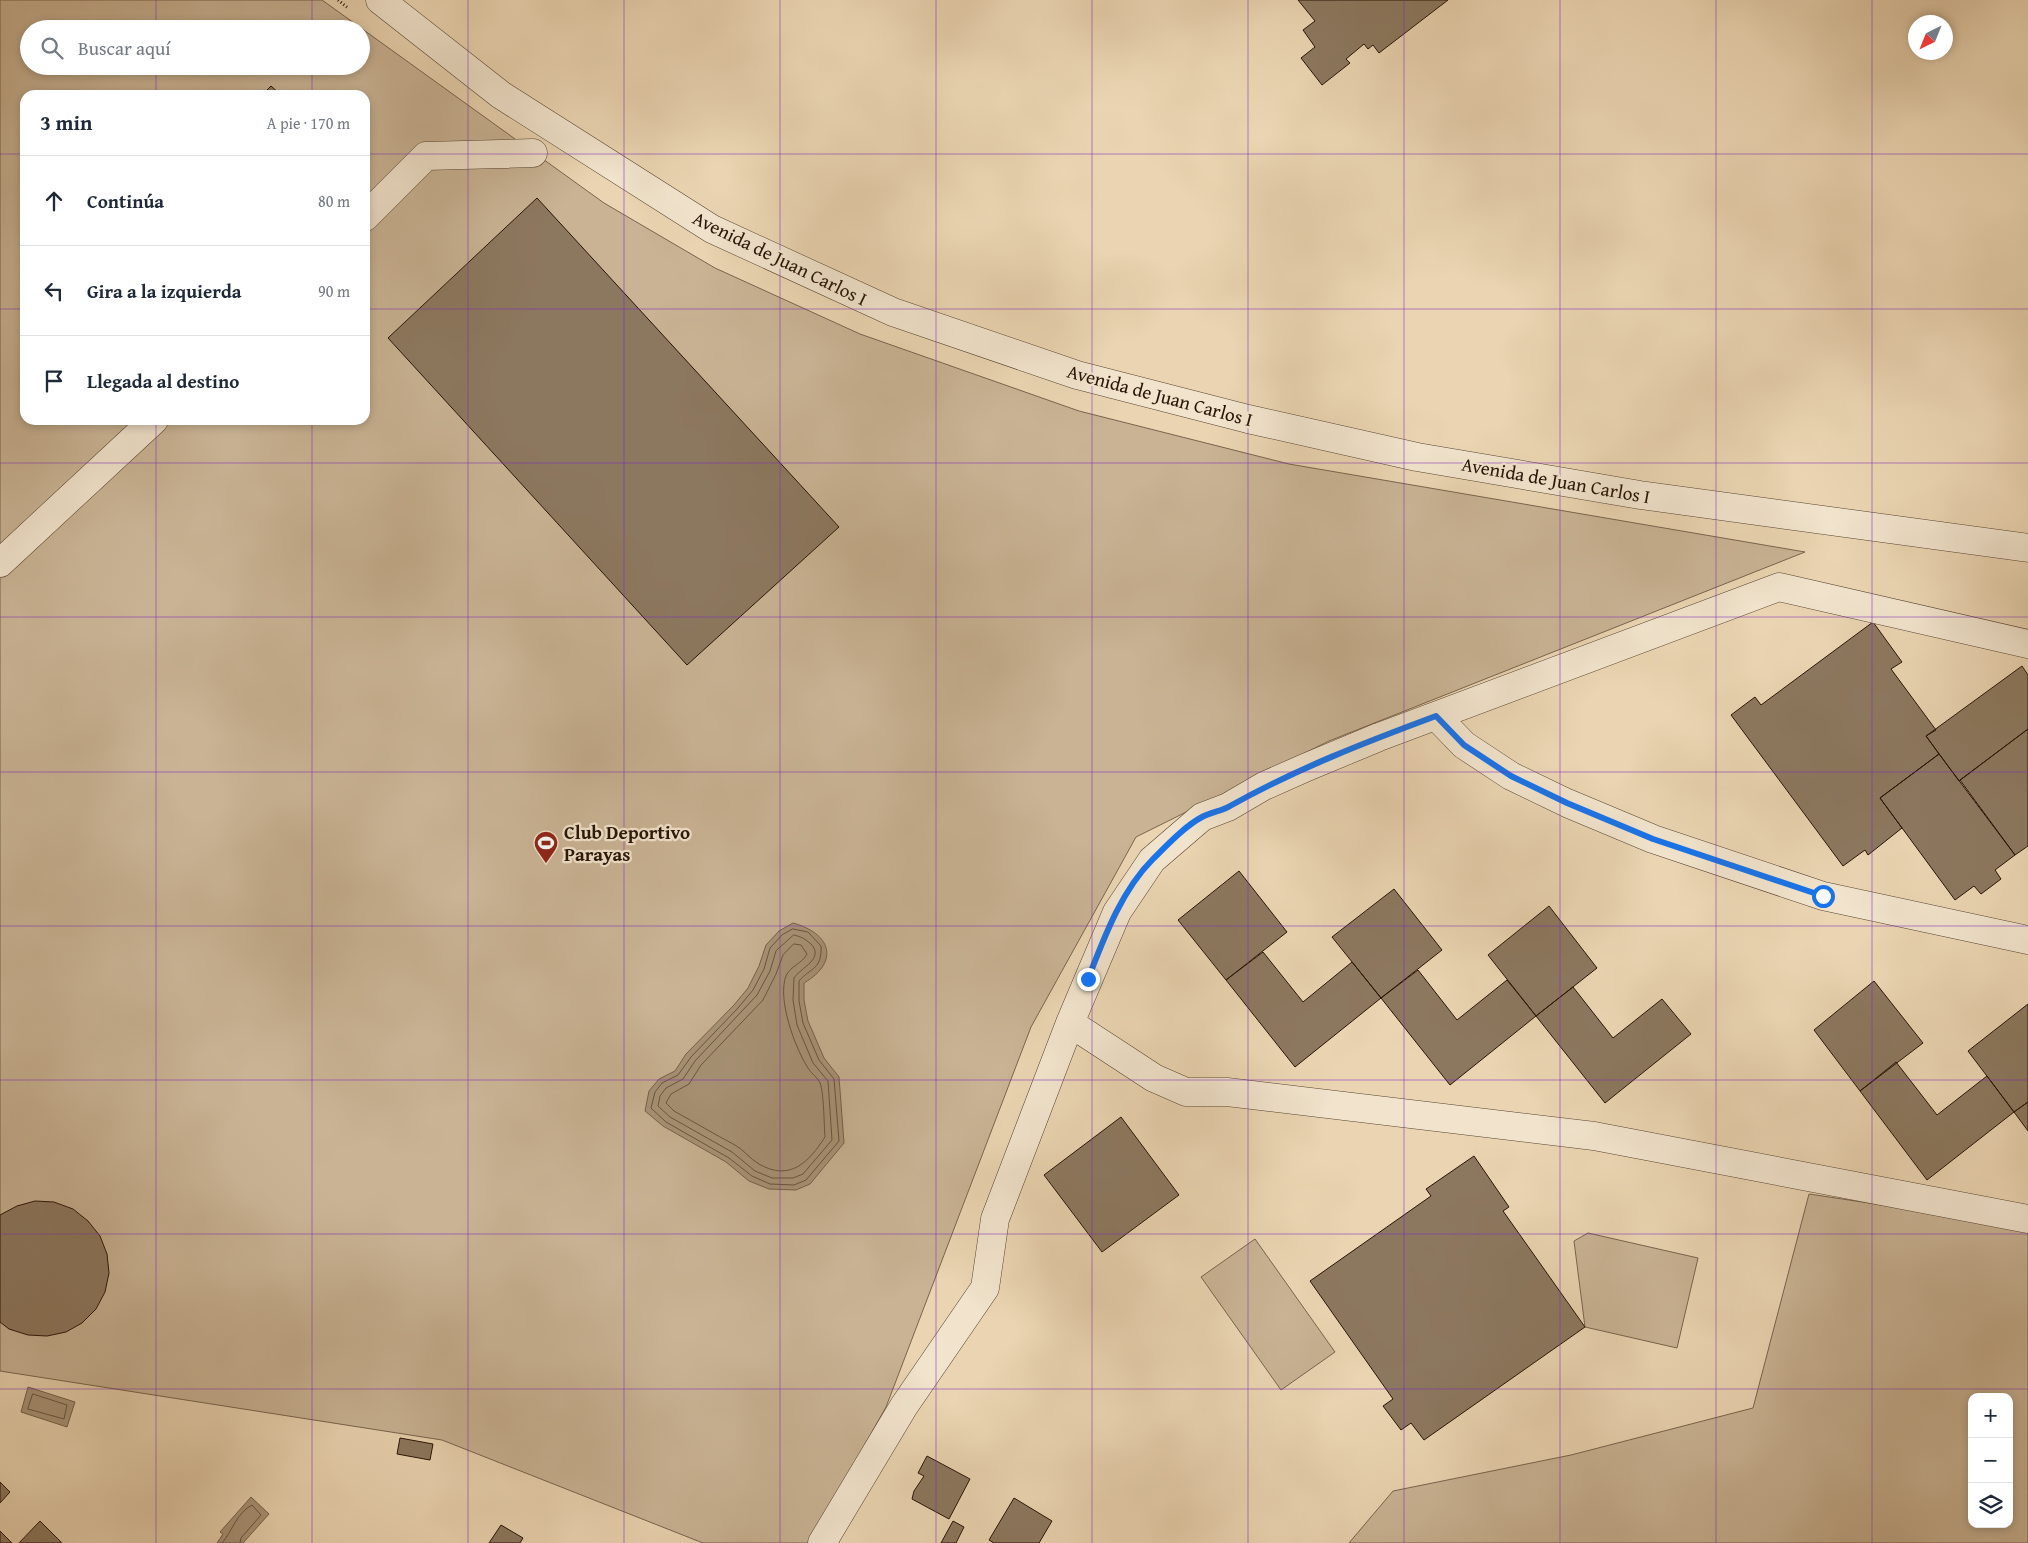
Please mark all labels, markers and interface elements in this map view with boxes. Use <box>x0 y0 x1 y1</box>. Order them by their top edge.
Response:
north arrow <box>1908 15 1953 60</box>
search box <box>20 20 370 75</box>
icon: search <box>38 34 66 62</box>
text: Buscar aquí <box>78 34 171 62</box>
text: 3 min <box>40 107 92 138</box>
text: A pie · 170 m <box>267 111 350 135</box>
icon: ahead <box>40 187 68 215</box>
text: Continúa <box>87 187 164 215</box>
text: 80 m <box>318 189 350 213</box>
street label: Avenida de Juan Carlos I <box>688 204 872 312</box>
icon: left <box>40 277 68 305</box>
text: Gira a la izquierda <box>87 277 242 305</box>
text: 90 m <box>318 279 350 303</box>
street label: Avenida de Juan Carlos I <box>1064 357 1256 433</box>
icon: arrive <box>40 367 68 395</box>
text: Llegada al destino <box>87 367 239 395</box>
street label: Avenida de Juan Carlos I <box>1460 450 1653 510</box>
place label: Club Deportivo Parayas <box>564 818 690 868</box>
sports icon: Club Deportivo Parayas <box>533 830 559 864</box>
route start <box>1812 885 1835 908</box>
route end <box>1077 968 1100 991</box>
map controls <box>1968 1393 2013 1528</box>
button: + <box>1968 1393 2013 1438</box>
button: − <box>1968 1438 2013 1483</box>
button: layers <box>1968 1483 2013 1528</box>

